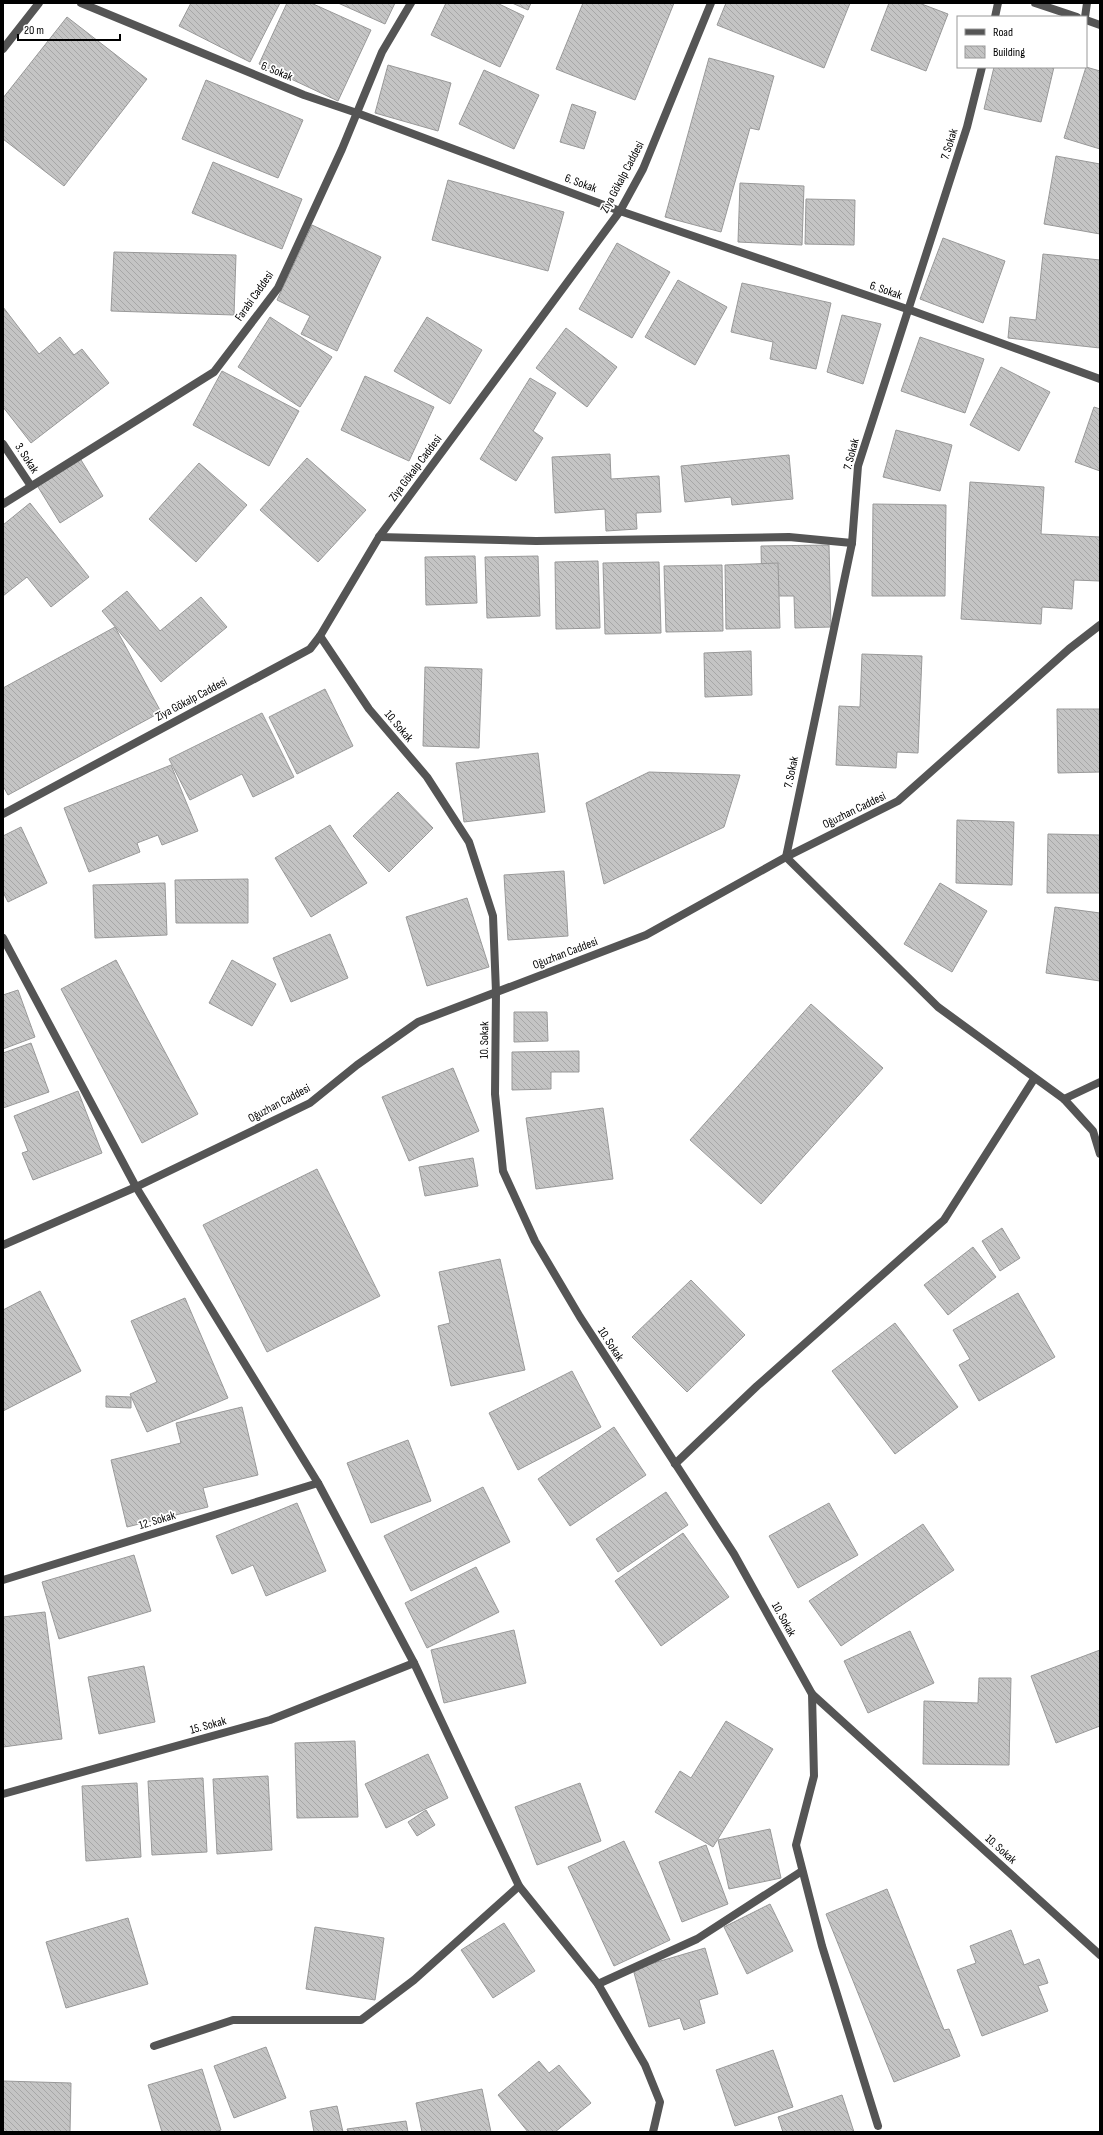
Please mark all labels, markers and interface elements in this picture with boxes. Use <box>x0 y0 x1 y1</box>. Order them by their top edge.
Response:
scale bar <box>18 16 120 42</box>
legend <box>957 16 1087 68</box>
text: 20 m <box>24 23 44 38</box>
text: Road <box>993 25 1013 40</box>
text: Building <box>993 45 1025 60</box>
street label: 6. Sokak <box>259 58 295 85</box>
street label: 7. Sokak <box>937 126 962 162</box>
street label: Ziya Gökalp Caddesi <box>597 139 648 216</box>
street label: 6. Sokak <box>563 171 599 196</box>
street label: Farabi Caddesi <box>232 268 277 324</box>
street label: 6. Sokak <box>868 278 904 303</box>
street label: Ziya Gökalp Caddesi <box>386 432 445 504</box>
street label: 7. Sokak <box>840 436 863 471</box>
street label: 3. Sokak <box>11 440 42 477</box>
street label: Ziya Gökalp Caddesi <box>153 674 230 725</box>
street label: 10. Sokak <box>381 707 417 746</box>
street label: 7. Sokak <box>781 755 802 789</box>
street label: Oğuzhan Caddesi <box>820 789 888 832</box>
street label: Oğuzhan Caddesi <box>531 934 600 973</box>
street label: 10. Sokak <box>477 1021 492 1059</box>
street label: Oğuzhan Caddesi <box>246 1081 313 1126</box>
street label: 10. Sokak <box>594 1325 627 1364</box>
street label: 12. Sokak <box>137 1508 178 1533</box>
street label: 10. Sokak <box>768 1599 799 1640</box>
street label: 15. Sokak <box>188 1713 228 1738</box>
street label: 10. Sokak <box>982 1831 1020 1868</box>

